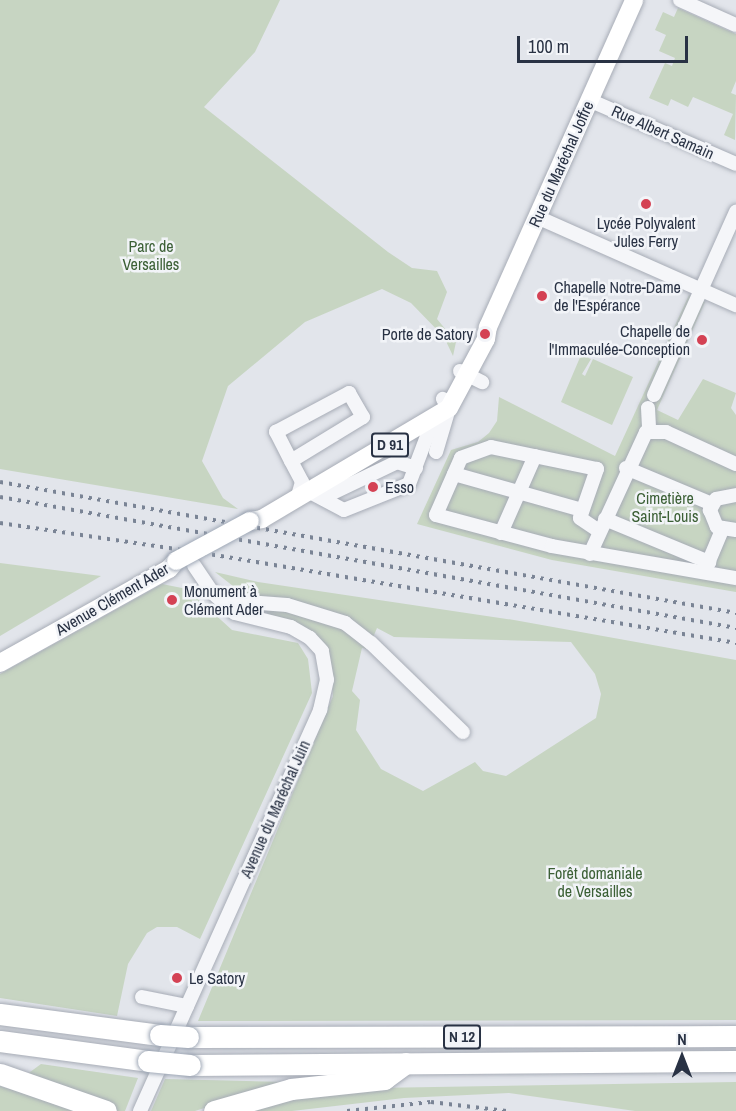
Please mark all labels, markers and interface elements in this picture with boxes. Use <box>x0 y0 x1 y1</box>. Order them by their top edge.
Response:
scale bar <box>520 24 691 62</box>
text: 100 m <box>528 34 569 59</box>
street label: Rue du Maréchal Joffre <box>525 98 597 230</box>
street label: Rue Albert Samain <box>608 101 718 163</box>
marker: Lycée Polyvalent Jules Ferry <box>639 197 653 211</box>
place label: Lycée Polyvalent Jules Ferry <box>597 213 695 251</box>
park label: Parc de Versailles <box>123 236 179 274</box>
place label: Chapelle Notre-Dame de l'Espérance <box>554 277 681 315</box>
marker: Chapelle Notre-Dame de l'Espérance <box>535 289 549 303</box>
place label: Chapelle de l'Immaculée-Conception <box>549 321 690 359</box>
place label: Porte de Satory <box>382 324 473 344</box>
marker: Porte de Satory <box>478 327 492 341</box>
marker: Chapelle de l'Immaculée-Conception <box>695 333 709 347</box>
road number: D 91 <box>370 433 410 457</box>
place label: Esso <box>385 477 414 497</box>
marker: Esso <box>366 480 380 494</box>
park label: Cimetière Saint-Louis <box>631 488 699 526</box>
street label: Avenue Clément Ader <box>52 559 172 639</box>
place label: Monument à Clément Ader <box>184 581 264 619</box>
marker: Monument à Clément Ader <box>165 593 179 607</box>
street label: Avenue du Maréchal Juin <box>236 737 314 881</box>
park label: Forêt domaniale de Versailles <box>548 863 642 901</box>
place label: Le Satory <box>189 968 245 988</box>
marker: Le Satory <box>170 971 184 985</box>
road number: N 12 <box>442 1025 482 1049</box>
north arrow <box>652 1027 712 1087</box>
text: N <box>677 1028 687 1050</box>

